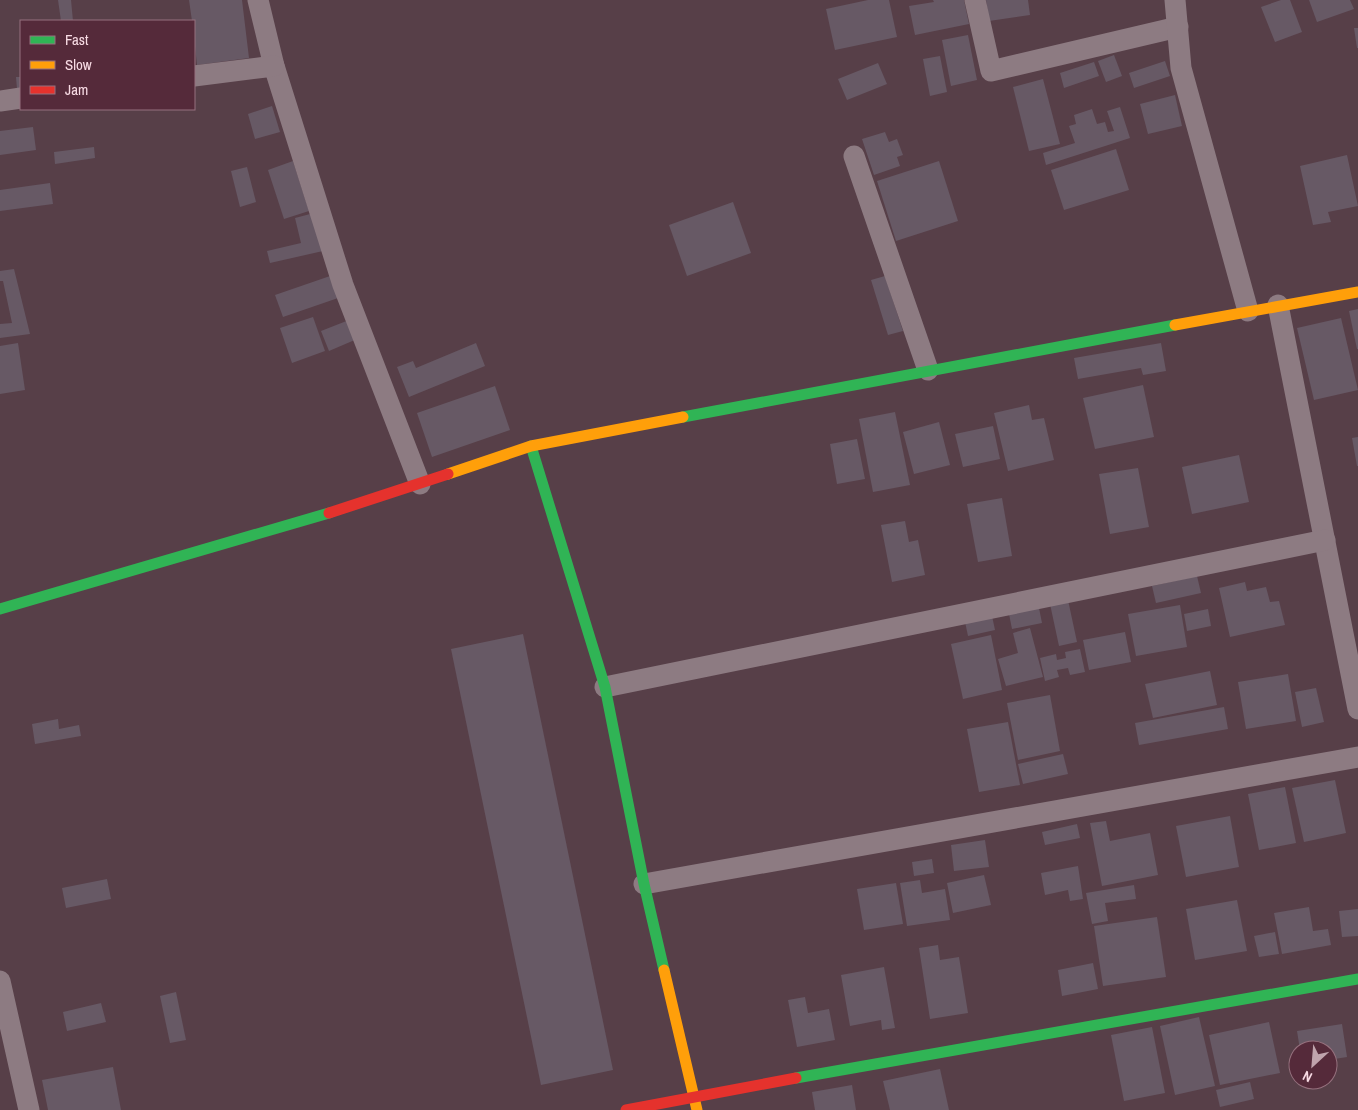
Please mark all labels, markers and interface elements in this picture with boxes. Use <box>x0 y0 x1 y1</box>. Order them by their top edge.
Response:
legend <box>20 20 195 110</box>
text: Fast <box>65 29 89 50</box>
text: Slow <box>65 54 92 75</box>
text: Jam <box>65 79 88 100</box>
north arrow <box>1288 1040 1338 1090</box>
text: N <box>1300 1067 1315 1087</box>

